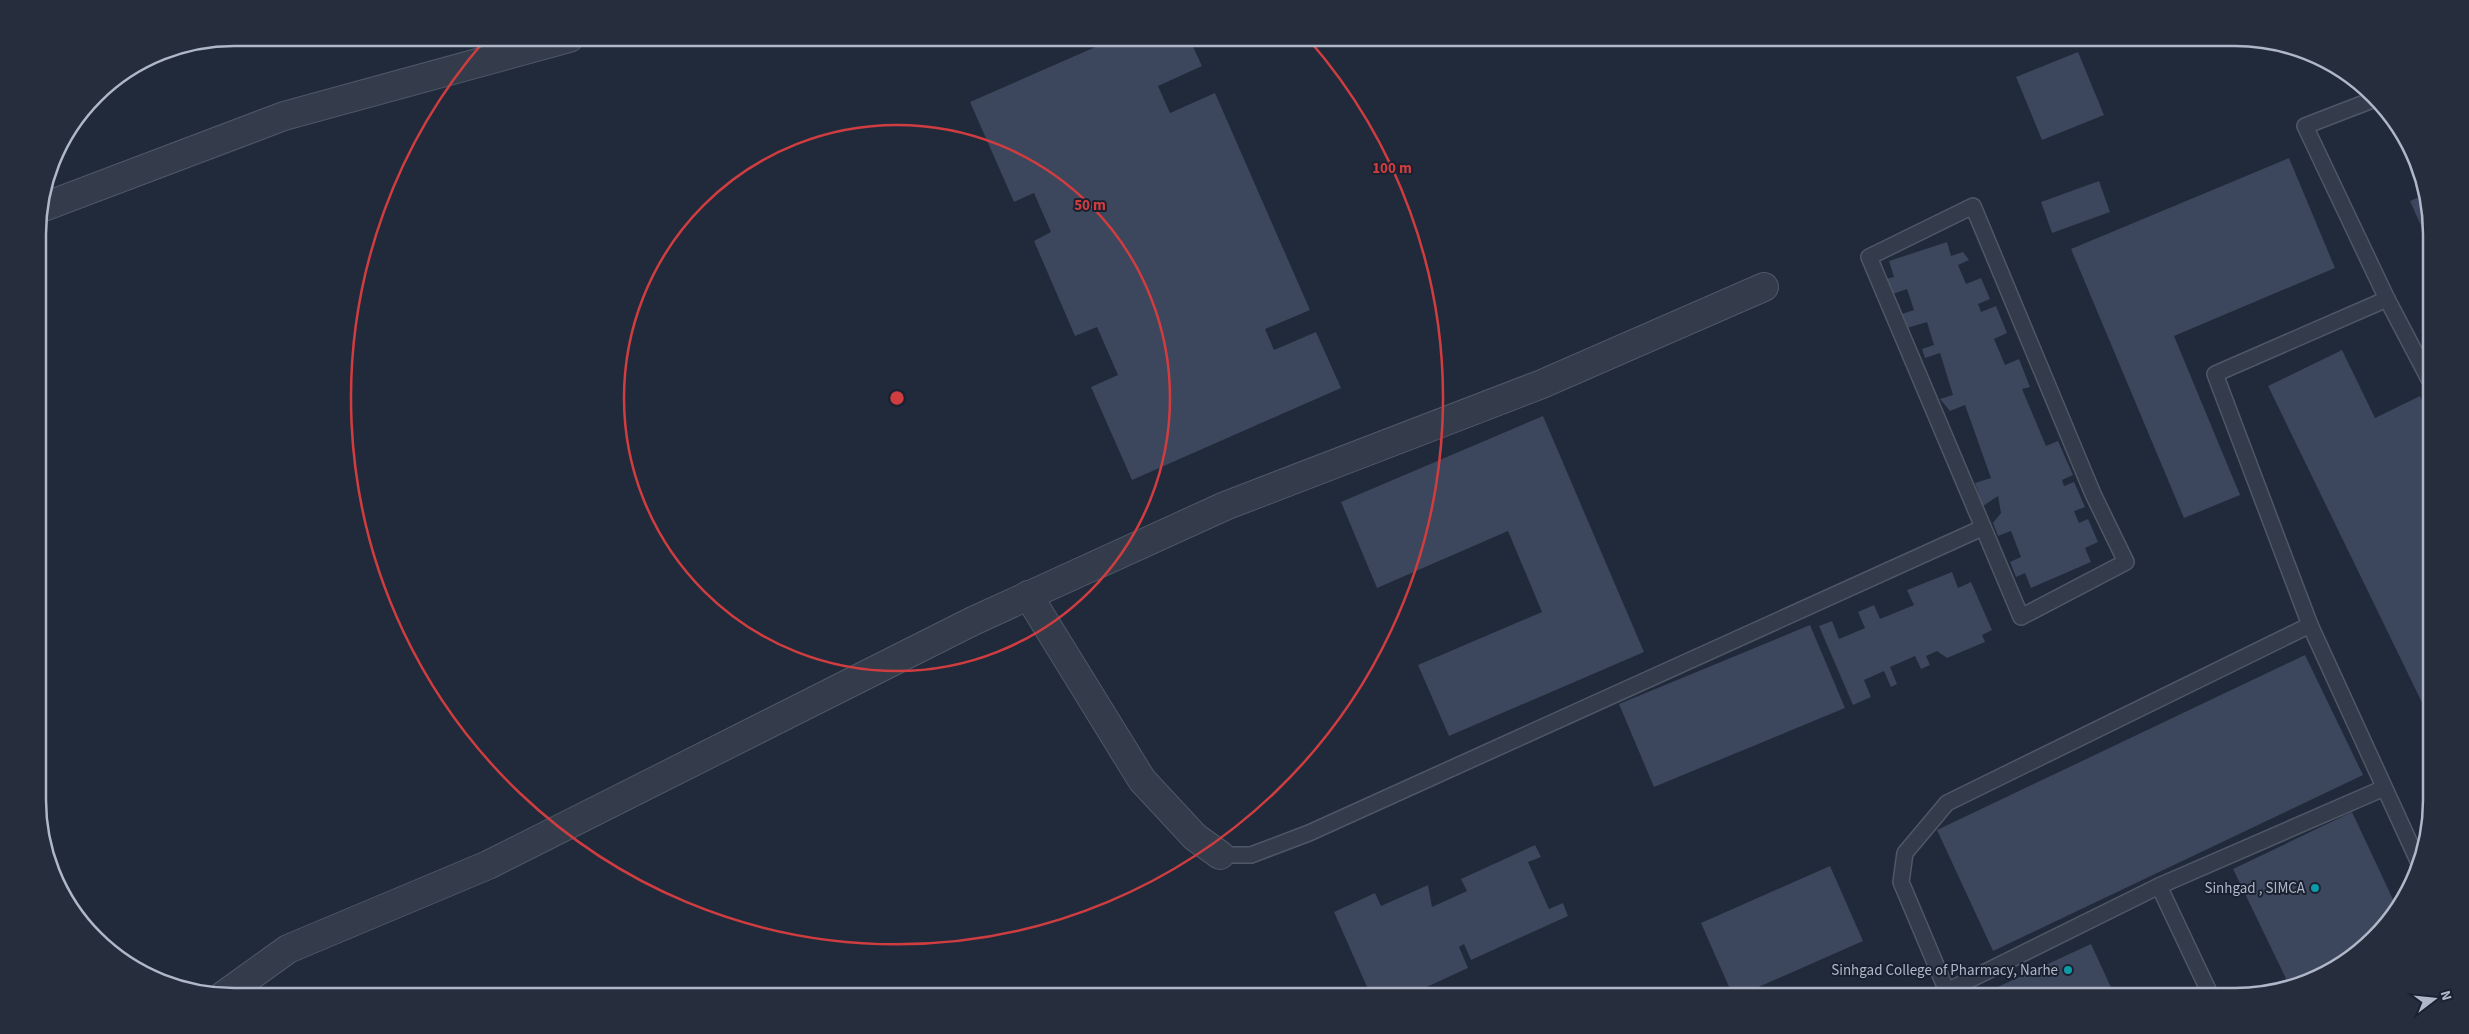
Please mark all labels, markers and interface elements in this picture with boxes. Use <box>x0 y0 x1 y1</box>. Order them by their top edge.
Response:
text: 100 m <box>1372 158 1412 179</box>
text: 50 m <box>1074 195 1106 216</box>
centre of rings <box>888 389 906 407</box>
place label: Sinhgad , SIMCA <box>2204 878 2306 899</box>
marker: Sinhgad , SIMCA <box>2309 882 2321 894</box>
place label: Sinhgad College of Pharmacy, Narhe <box>1831 960 2058 981</box>
marker: Sinhgad College of Pharmacy, Narhe <box>2062 964 2074 976</box>
north arrow <box>2409 974 2459 1024</box>
text: N <box>2435 988 2456 1003</box>

